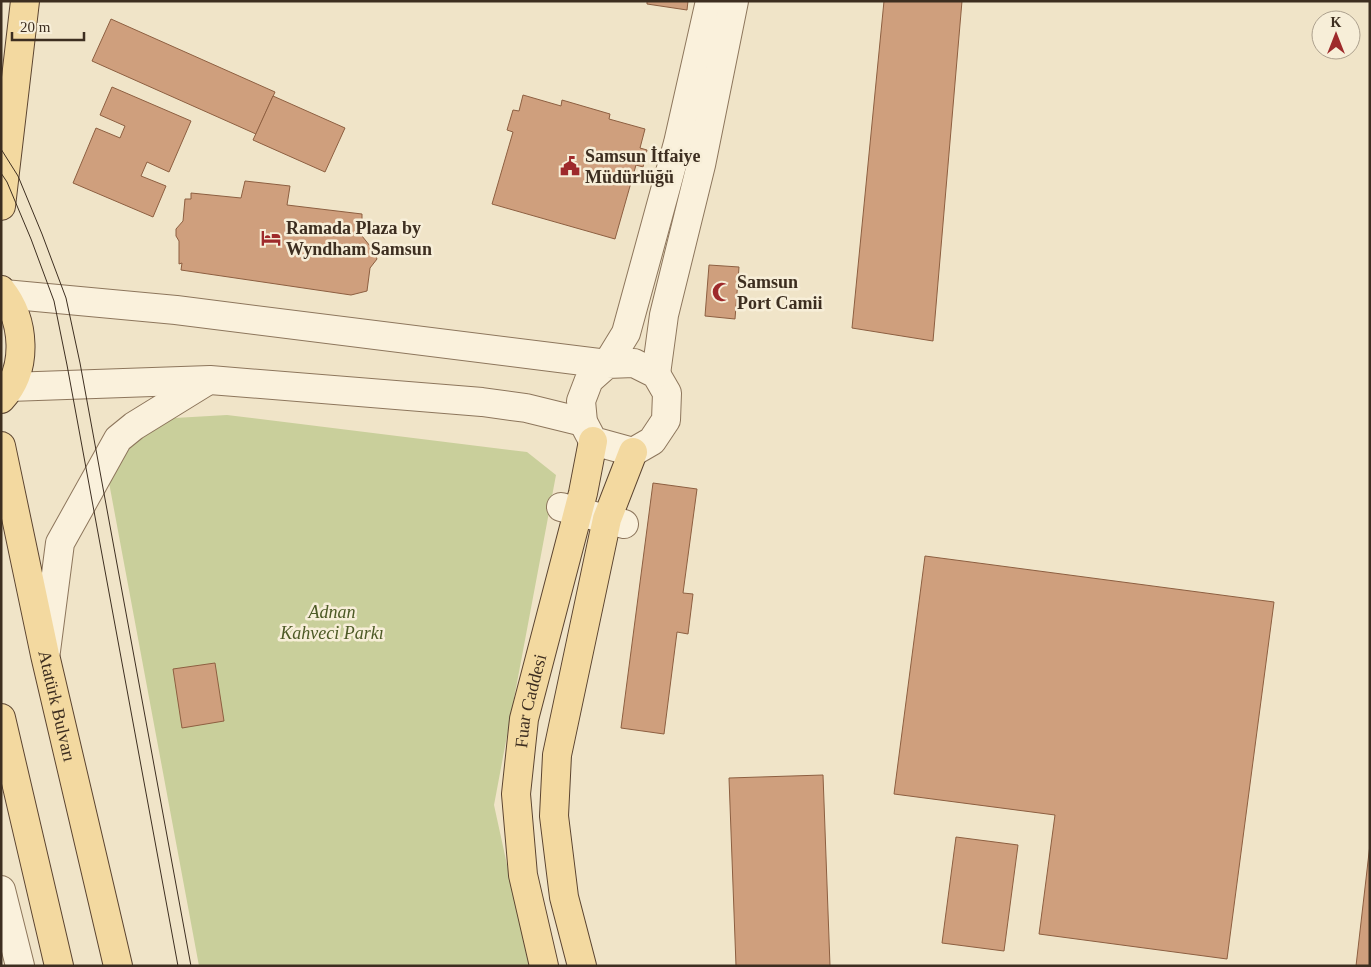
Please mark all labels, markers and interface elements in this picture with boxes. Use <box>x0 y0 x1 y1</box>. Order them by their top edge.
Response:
scale bar <box>12 10 85 42</box>
north arrow <box>1311 10 1361 60</box>
text: K <box>1331 15 1342 30</box>
text: 20 m <box>20 19 51 35</box>
place label: Samsun İtfaiye Müdürlüğü <box>585 146 701 187</box>
public building icon: Samsun İtfaiye Müdürlüğü <box>559 155 581 177</box>
place label: Ramada Plaza by Wyndham Samsun <box>286 218 432 259</box>
hotel icon: Ramada Plaza by Wyndham Samsun <box>260 227 282 249</box>
place label: Samsun Port Camii <box>737 272 822 313</box>
mosque icon: Samsun Port Camii <box>711 281 733 303</box>
park label: Adnan Kahveci Parkı <box>279 602 384 643</box>
street label: Atatürk Bulvarı <box>34 648 80 764</box>
street label: Fuar Caddesi <box>511 652 551 749</box>

